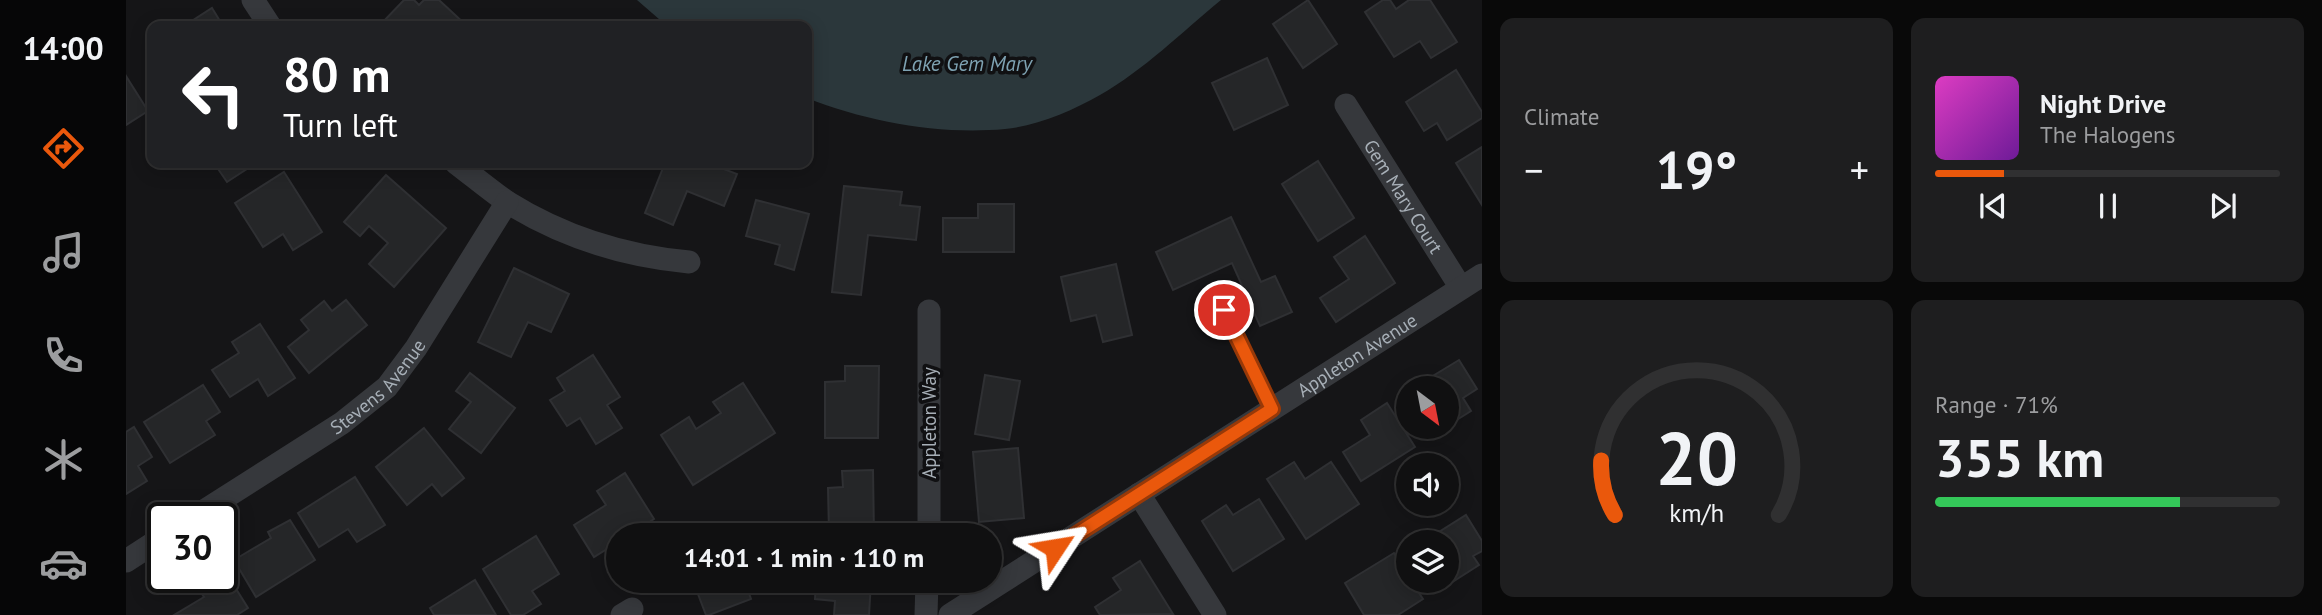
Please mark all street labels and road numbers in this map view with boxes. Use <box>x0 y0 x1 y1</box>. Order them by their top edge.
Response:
street label: Gem Mary Court <box>1359 135 1449 258</box>
street label: Appleton Avenue <box>1293 308 1421 402</box>
street label: Stevens Avenue <box>325 335 431 440</box>
street label: Appleton Way <box>917 367 941 479</box>

